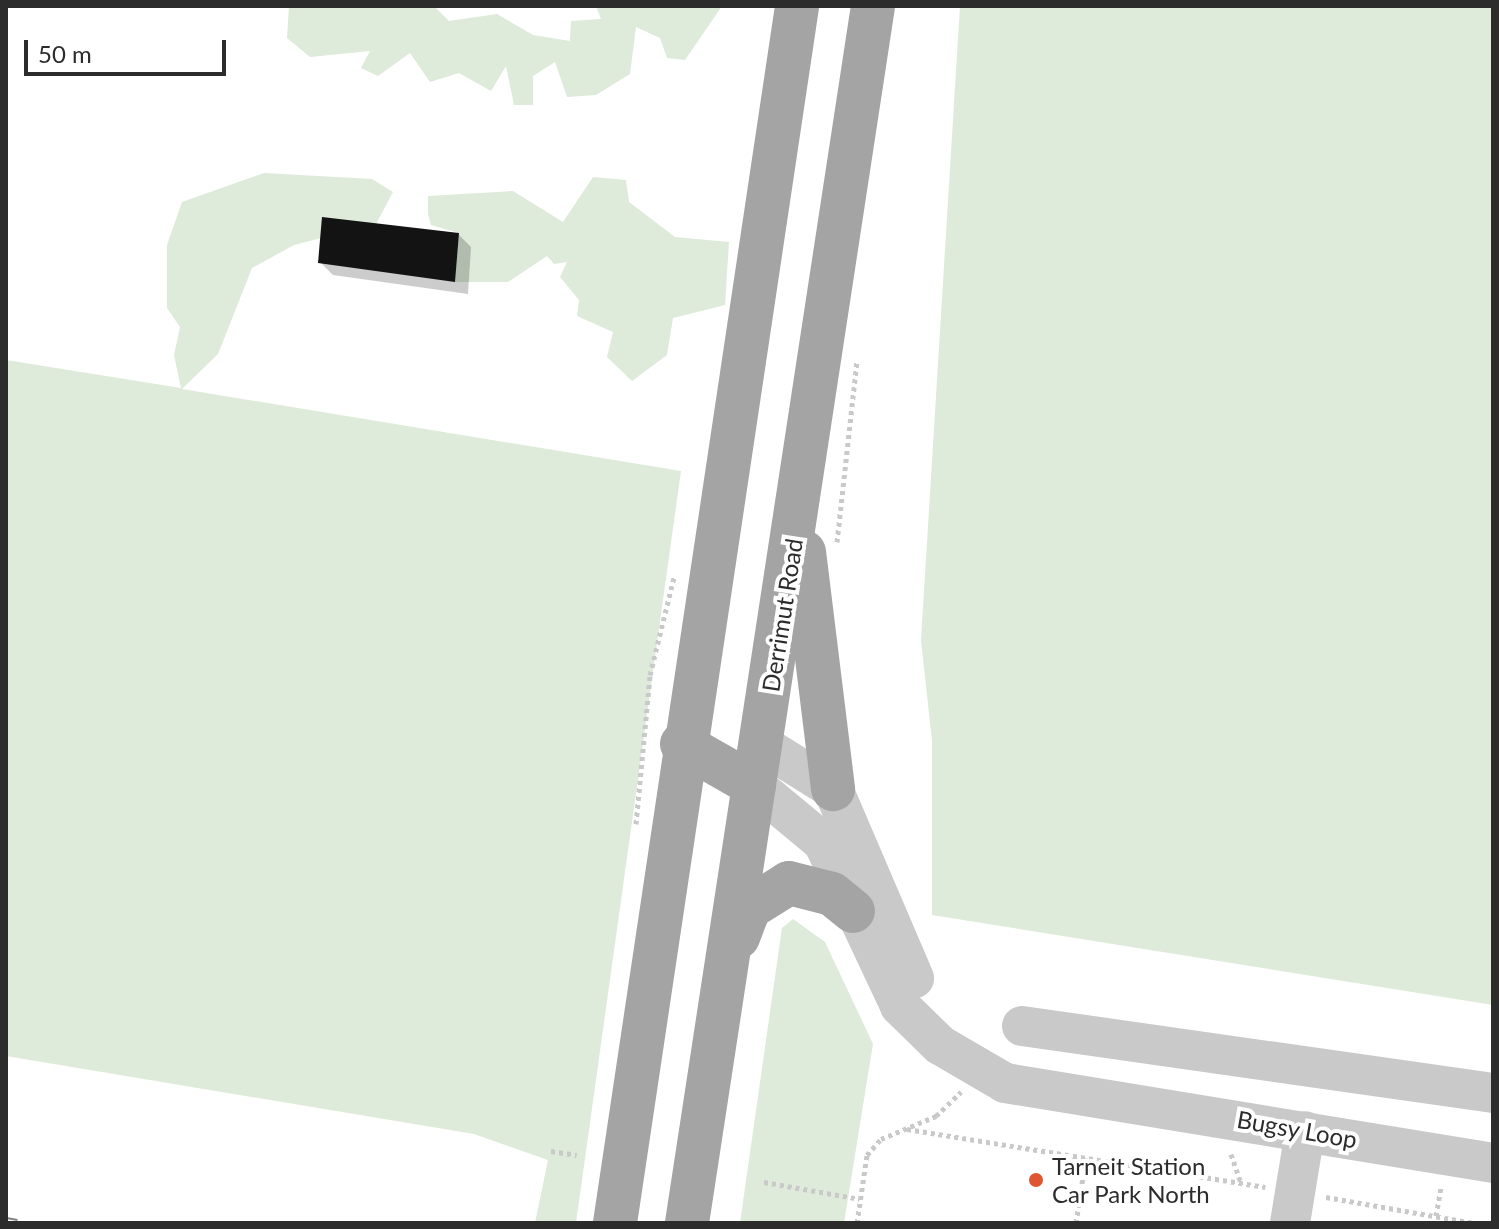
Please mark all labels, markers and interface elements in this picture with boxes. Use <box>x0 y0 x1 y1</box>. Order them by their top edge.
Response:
scale bar <box>28 24 230 74</box>
text: 50 m <box>38 39 92 68</box>
street label: Derrimut Road <box>756 536 808 694</box>
street label: Bugsy Loop <box>1234 1104 1360 1154</box>
place label: Tarneit Station Car Park North <box>1052 1152 1210 1208</box>
marker: Tarneit Station Car Park North <box>1027 1171 1045 1189</box>

